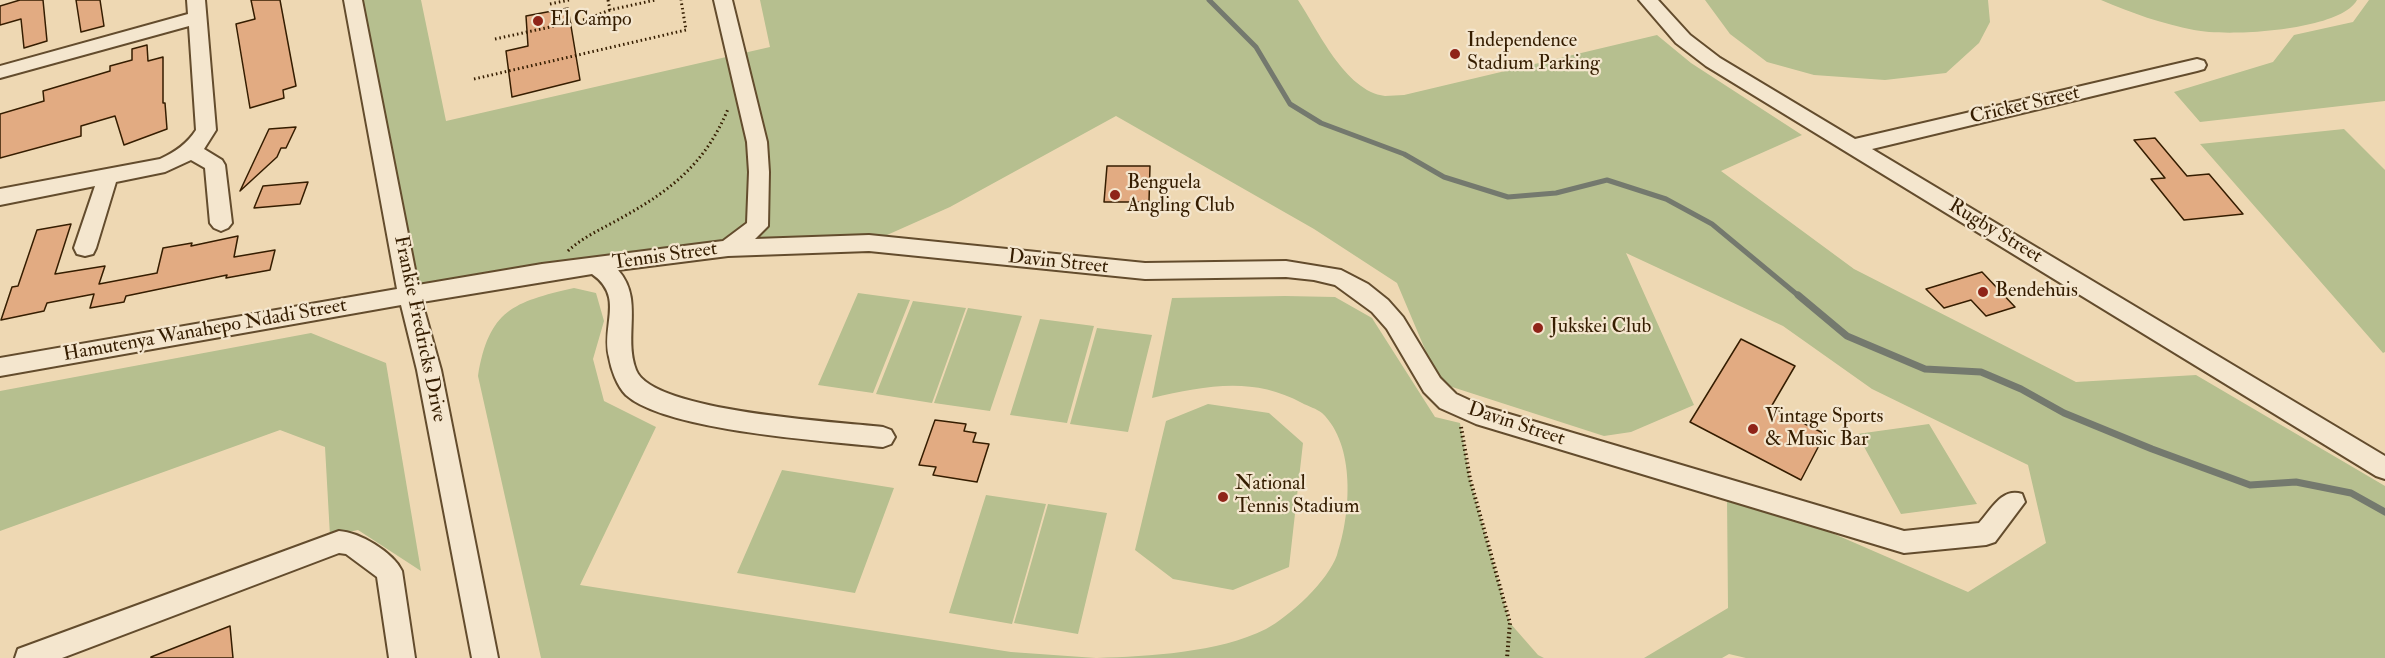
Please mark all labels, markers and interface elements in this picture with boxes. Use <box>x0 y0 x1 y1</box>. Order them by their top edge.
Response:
place label: El Campo <box>550 9 632 33</box>
marker: El Campo <box>531 14 545 28</box>
place label: Independence Stadium Parking <box>1467 30 1600 77</box>
marker: Independence Stadium Parking <box>1448 47 1462 61</box>
street label: Cricket Street <box>1968 82 2082 130</box>
place label: Benguela Angling Club <box>1127 172 1234 219</box>
marker: Benguela Angling Club <box>1108 188 1122 202</box>
street label: Rugby Street <box>1944 195 2046 269</box>
street label: Frankie Fredricks Drive <box>388 234 450 424</box>
street label: Tennis Street <box>611 238 719 276</box>
street label: Davin Street <box>1007 246 1109 280</box>
place label: Bendehuis <box>1995 280 2078 304</box>
marker: Bendehuis <box>1976 285 1990 299</box>
street label: Hamutenya Wanahepo Ndadi Street <box>61 294 349 368</box>
place label: Jukskei Club <box>1550 316 1651 340</box>
marker: Jukskei Club <box>1531 321 1545 335</box>
street label: Davin Street <box>1464 398 1568 452</box>
place label: Vintage Sports & Music Bar <box>1765 406 1883 453</box>
marker: Vintage Sports & Music Bar <box>1746 422 1760 436</box>
place label: National Tennis Stadium <box>1235 473 1359 520</box>
marker: National Tennis Stadium <box>1216 490 1230 504</box>

